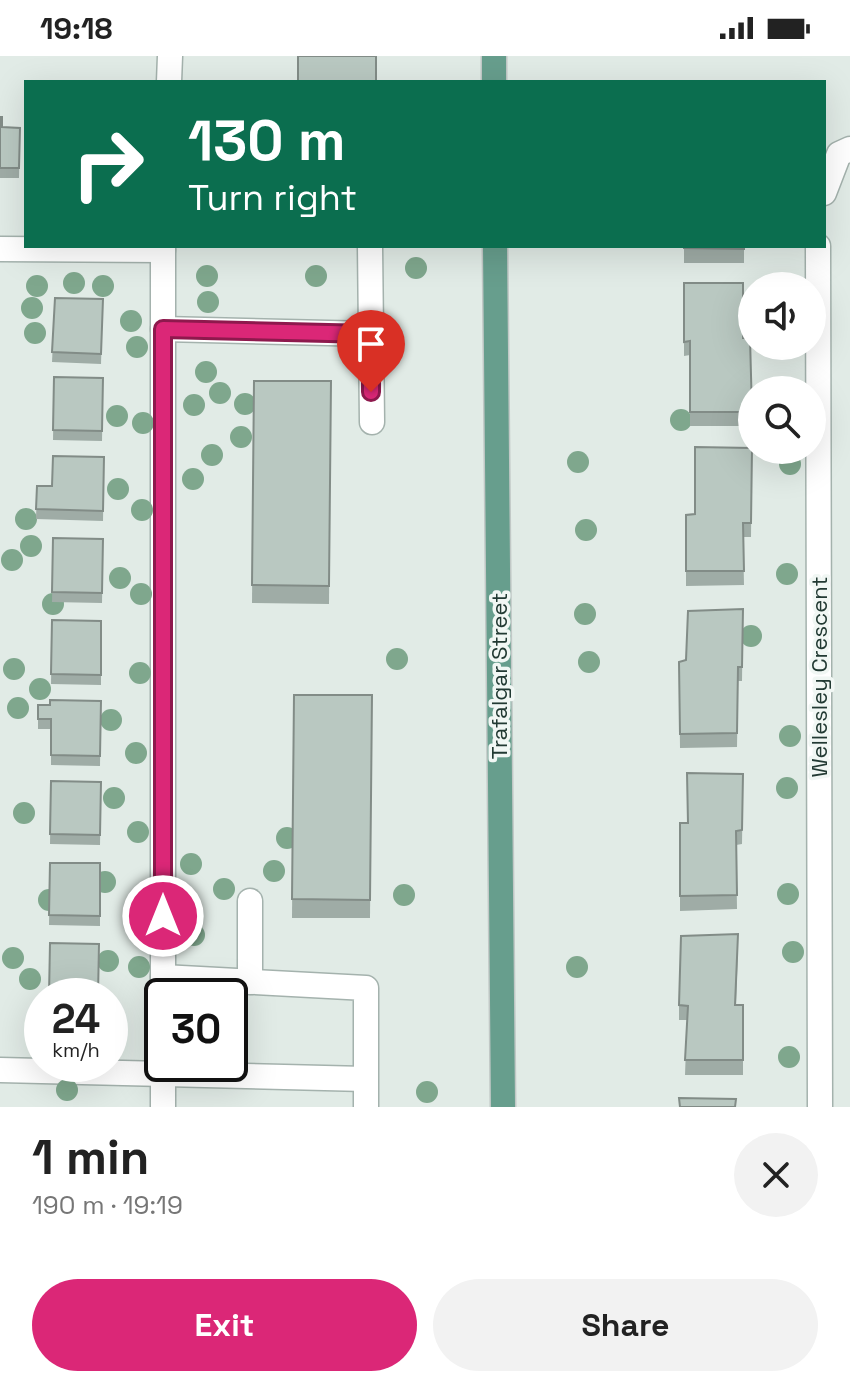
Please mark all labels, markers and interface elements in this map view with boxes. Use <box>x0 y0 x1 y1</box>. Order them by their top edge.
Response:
text: 19:18 <box>40 9 113 48</box>
text: 130 m <box>188 105 346 176</box>
icon: right <box>56 112 160 216</box>
text: Turn right <box>188 175 357 221</box>
map controls <box>738 272 826 464</box>
button: sound <box>738 272 826 360</box>
pin <box>337 310 405 392</box>
icon: arrive <box>349 322 393 366</box>
button: search <box>738 376 826 464</box>
street label: Wellesley Crescent <box>805 576 833 778</box>
street label: Trafalgar Street <box>485 593 513 759</box>
position arrow <box>121 874 205 958</box>
speed limit sign: 30 <box>144 978 248 1082</box>
text: 24 <box>52 994 100 1045</box>
text: km/h <box>52 1037 100 1063</box>
text: 1 min <box>32 1127 149 1188</box>
button: close <box>734 1133 818 1217</box>
text: 190 m · 19:19 <box>32 1188 183 1222</box>
button: Exit <box>32 1279 417 1371</box>
button: Share <box>433 1279 818 1371</box>

